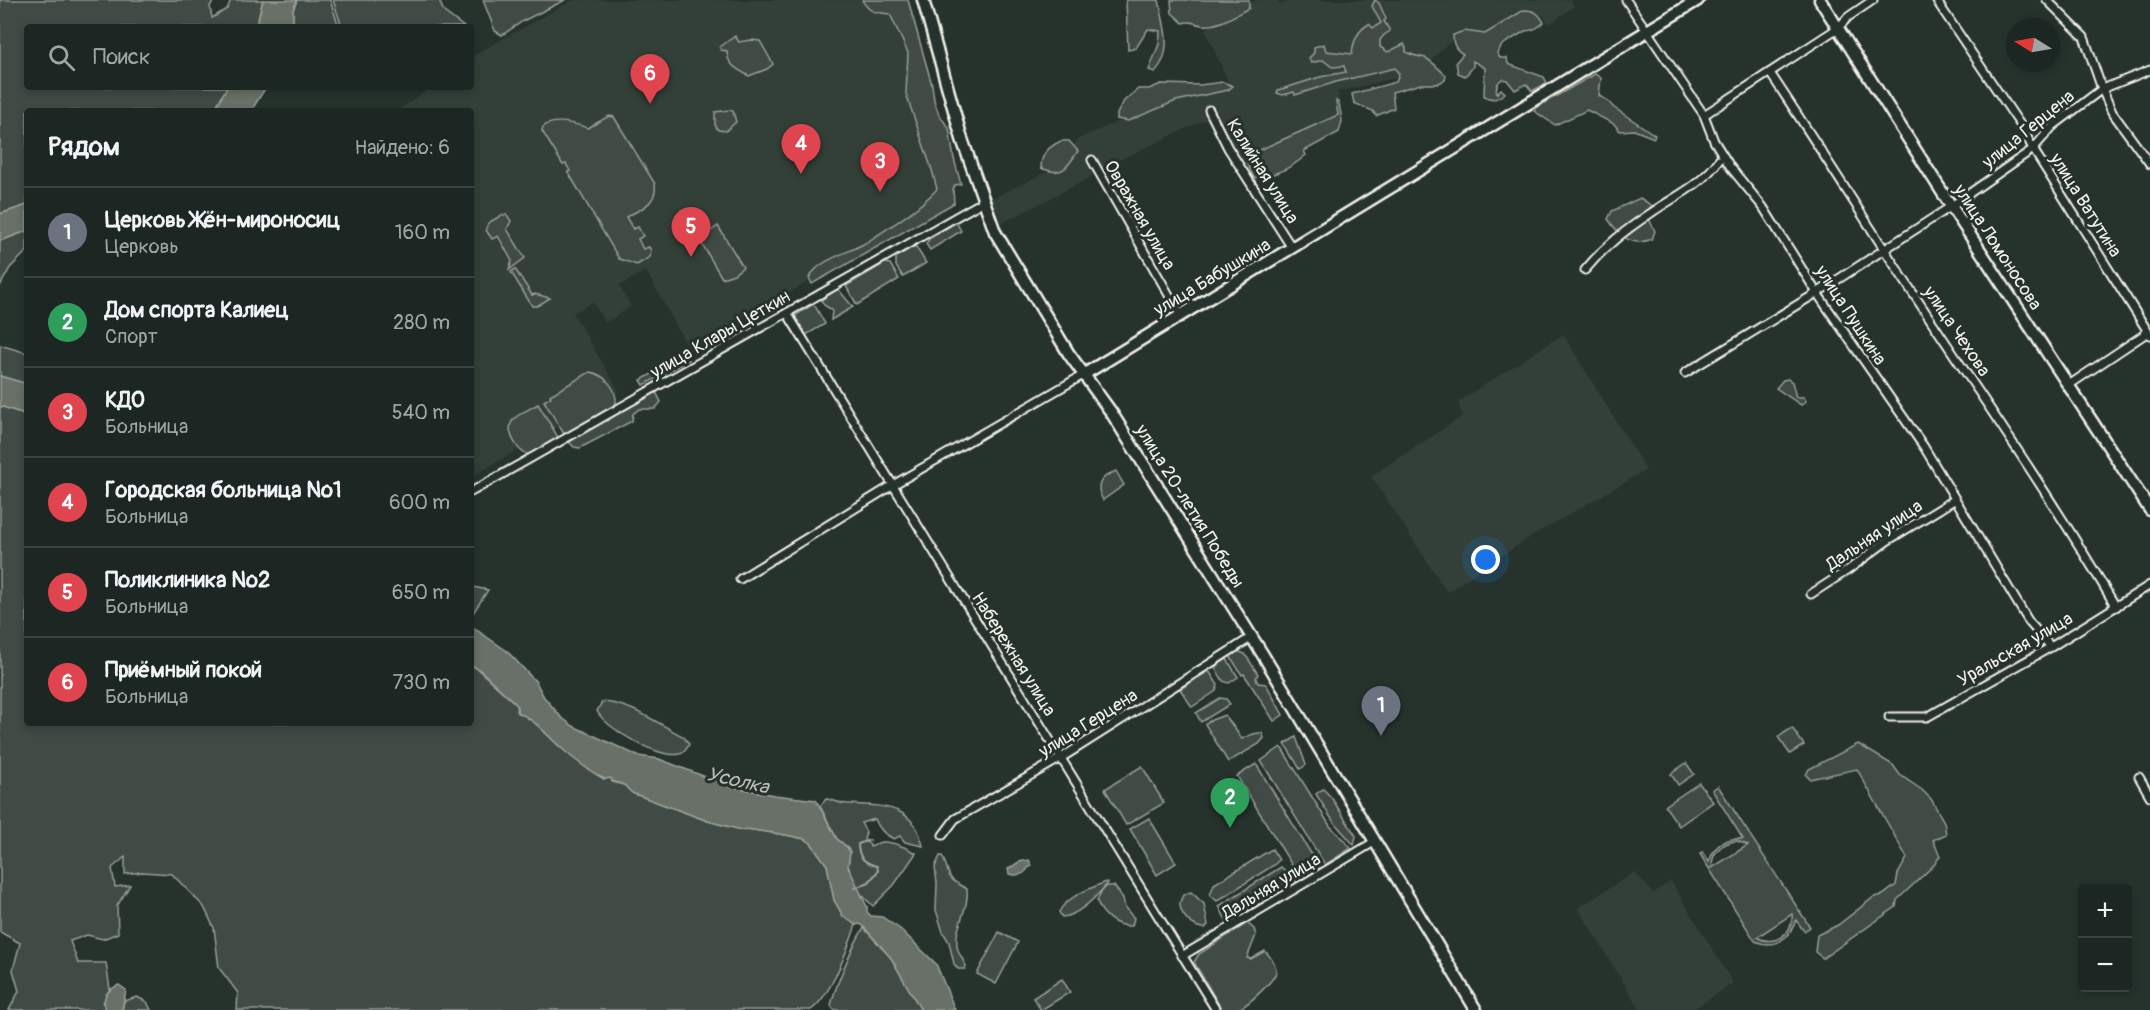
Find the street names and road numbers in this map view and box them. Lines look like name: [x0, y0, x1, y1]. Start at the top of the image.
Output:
street label: улица Герцена: [1977, 85, 2079, 174]
street label: Калийная улица: [1221, 115, 1304, 228]
street label: улица Ватутина: [2044, 148, 2127, 262]
street label: Овражная улица: [1099, 156, 1180, 274]
street label: улица Ломоносова: [1948, 179, 2047, 315]
street label: улица Бабушкина: [1149, 233, 1275, 322]
street label: улица Пушкина: [1809, 260, 1891, 370]
street label: улица Чехова: [1917, 281, 1995, 381]
street label: улица Клары Цеткин: [645, 285, 794, 384]
street label: улица 20-летия Победы: [1129, 419, 1249, 592]
street label: Дальняя улица: [1821, 495, 1927, 577]
street label: Набережная улица: [966, 588, 1061, 721]
street label: Уральская улица: [1953, 607, 2077, 692]
street label: улица Герцена: [1034, 684, 1142, 763]
street label: Дальняя улица: [1217, 848, 1325, 926]

